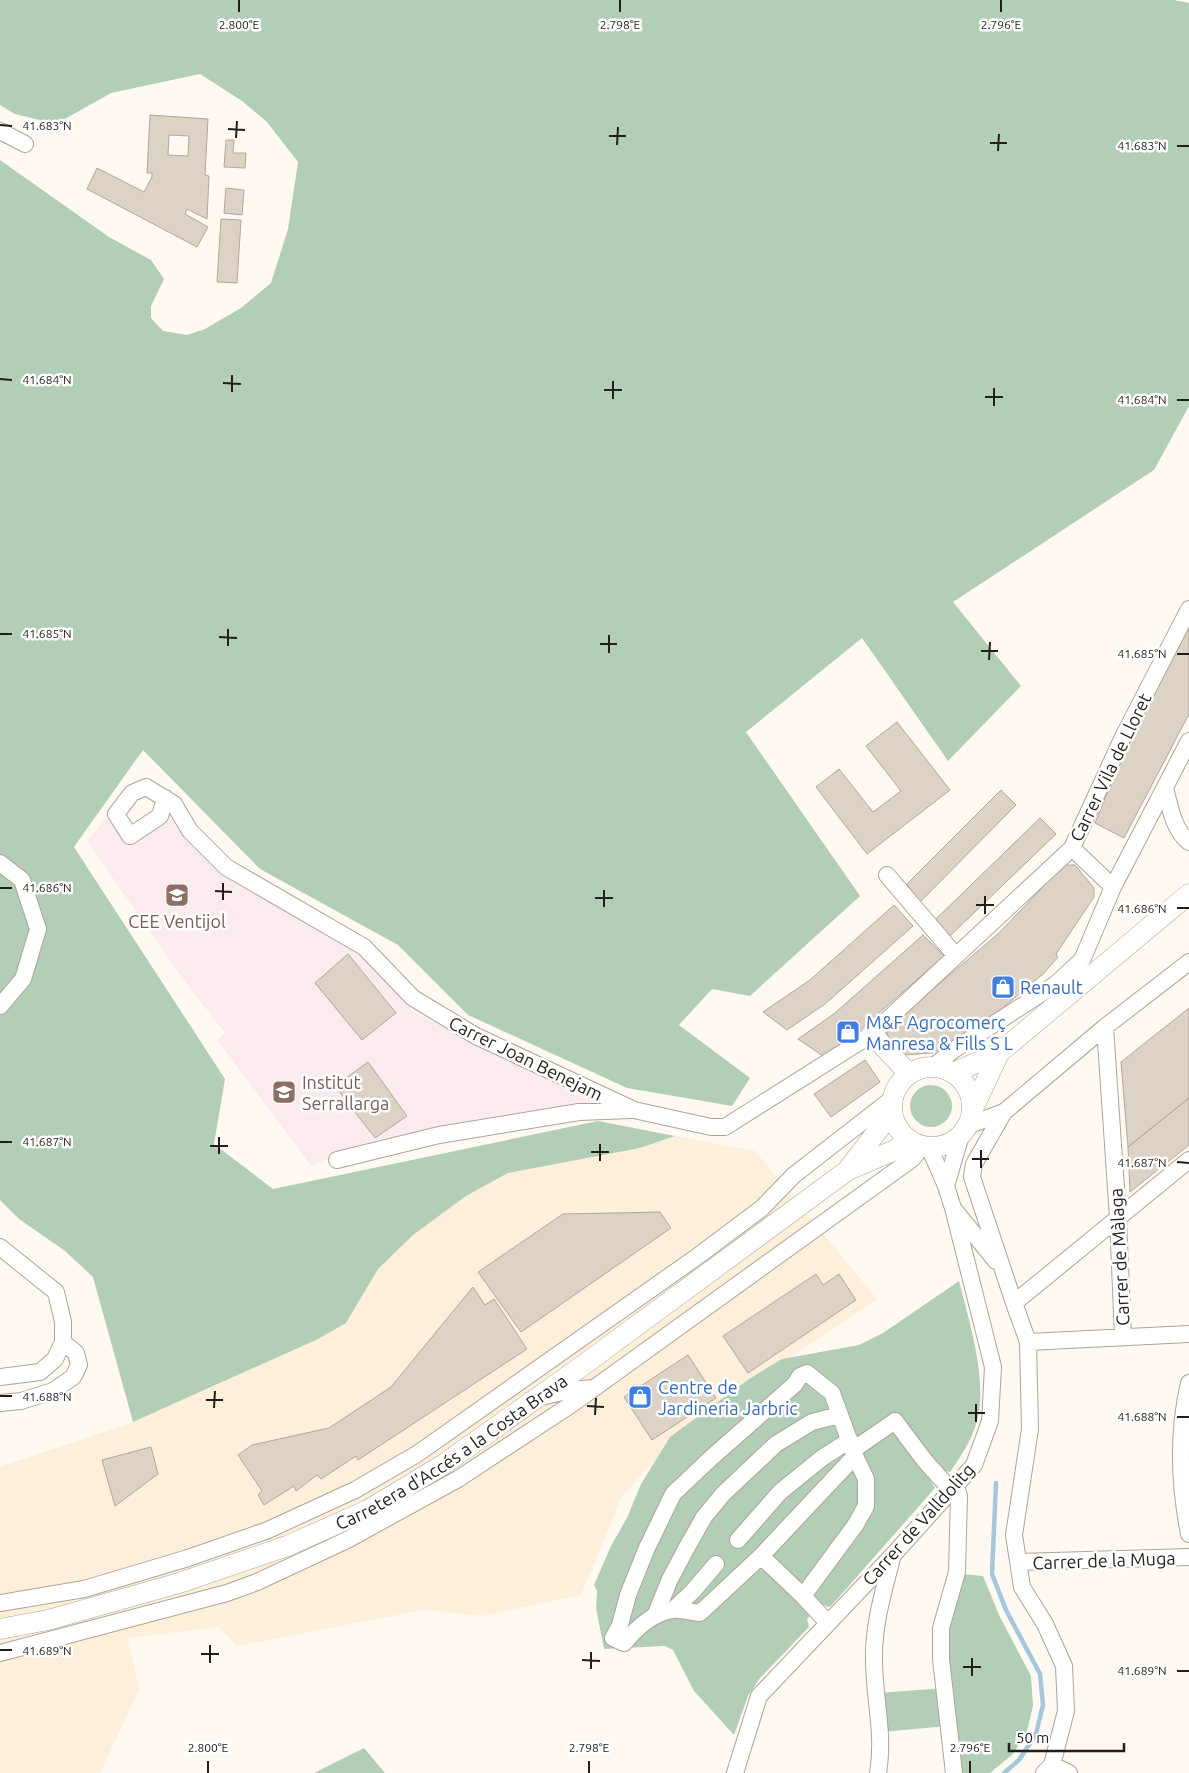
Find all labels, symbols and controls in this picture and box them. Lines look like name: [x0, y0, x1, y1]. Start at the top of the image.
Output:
text: 2.800°E: [219, 18, 260, 31]
text: 2.798°E: [600, 18, 641, 31]
text: 2.796°E: [981, 18, 1022, 31]
text: 41.683°N: [22, 119, 72, 132]
text: 41.683°N: [1117, 139, 1167, 152]
text: 41.684°N: [22, 373, 72, 386]
text: 41.684°N: [1117, 393, 1167, 406]
text: 41.685°N: [22, 627, 72, 640]
text: 41.685°N: [1117, 647, 1167, 660]
street label: Carrer Vila de Lloret: [1065, 690, 1155, 844]
text: 41.686°N: [22, 881, 72, 894]
school or university icon: CEE Ventijol: [164, 882, 190, 908]
text: 41.686°N: [1117, 902, 1167, 915]
place label: CEE Ventijol: [128, 911, 226, 931]
shop icon: Renault: [990, 974, 1016, 1000]
place label: Renault: [1020, 977, 1083, 997]
street label: Carrer Joan Benejam: [446, 1012, 606, 1104]
place label: M&F Agrocomerç Manresa & Fills S L: [866, 1012, 1013, 1053]
shop icon: M&F Agrocomerç Manresa & Fills S L: [835, 1019, 861, 1045]
place label: Institut Serrallarga: [302, 1072, 389, 1113]
school or university icon: Institut Serrallarga: [271, 1079, 297, 1105]
text: 41.687°N: [22, 1135, 72, 1148]
text: 41.687°N: [1117, 1156, 1167, 1169]
street label: Carrer de Màlaga: [1105, 1188, 1133, 1326]
street label: Carretera d'Accés a la Costa Brava: [332, 1370, 571, 1533]
place label: Centre de Jardineria Jarbric: [658, 1377, 798, 1418]
shop icon: Centre de Jardineria Jarbric: [627, 1384, 653, 1410]
text: 41.688°N: [22, 1390, 72, 1403]
text: 41.688°N: [1117, 1410, 1167, 1423]
street label: Carrer de Valldolitg: [858, 1459, 978, 1589]
street label: Carrer de la Muga: [1032, 1548, 1176, 1572]
text: 41.689°N: [22, 1644, 72, 1657]
text: 41.689°N: [1117, 1664, 1167, 1677]
scale bar: [1009, 1720, 1124, 1752]
text: 50 m: [1016, 1729, 1049, 1746]
text: 2.800°E: [188, 1741, 229, 1754]
text: 2.798°E: [569, 1741, 610, 1754]
text: 2.796°E: [950, 1741, 991, 1754]

